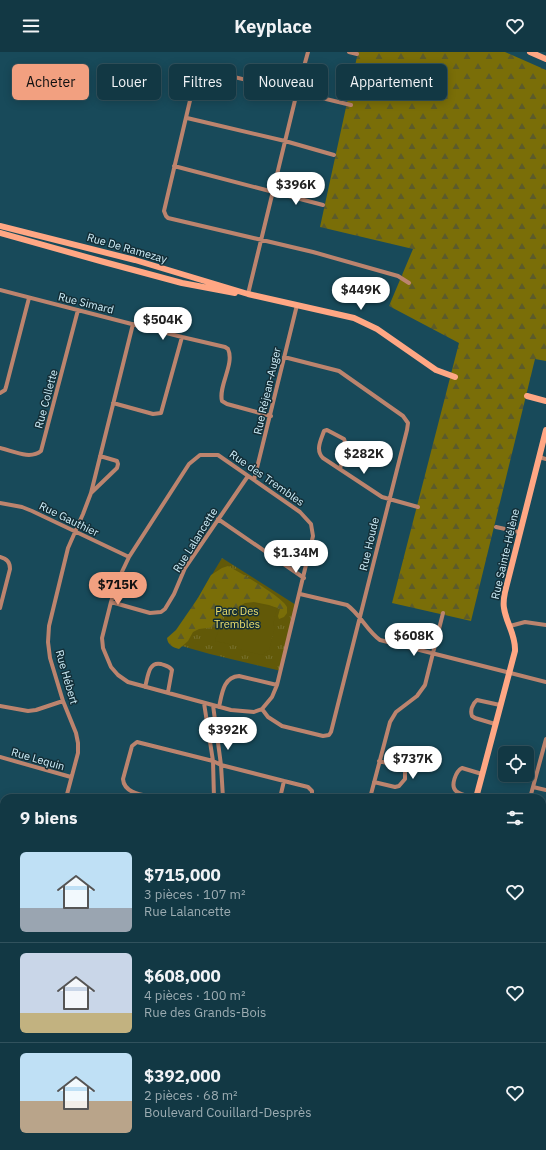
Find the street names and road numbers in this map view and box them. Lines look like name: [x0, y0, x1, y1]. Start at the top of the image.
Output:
street label: Rue De Ramezay: [85, 230, 169, 266]
street label: Rue Simard: [57, 289, 115, 317]
street label: Rue Réjean-Auger: [250, 346, 284, 436]
street label: Rue Collette: [31, 368, 61, 430]
street label: Rue des Trembles: [227, 447, 307, 509]
street label: Rue Gauthier: [37, 499, 101, 539]
street label: Rue Lalancette: [170, 505, 220, 575]
street label: Rue Sainte-Hélène: [488, 507, 522, 601]
street label: Rue Houde: [356, 516, 382, 572]
street label: Rue Hébert: [53, 648, 81, 706]
street label: Rue Lequin: [10, 745, 66, 773]

